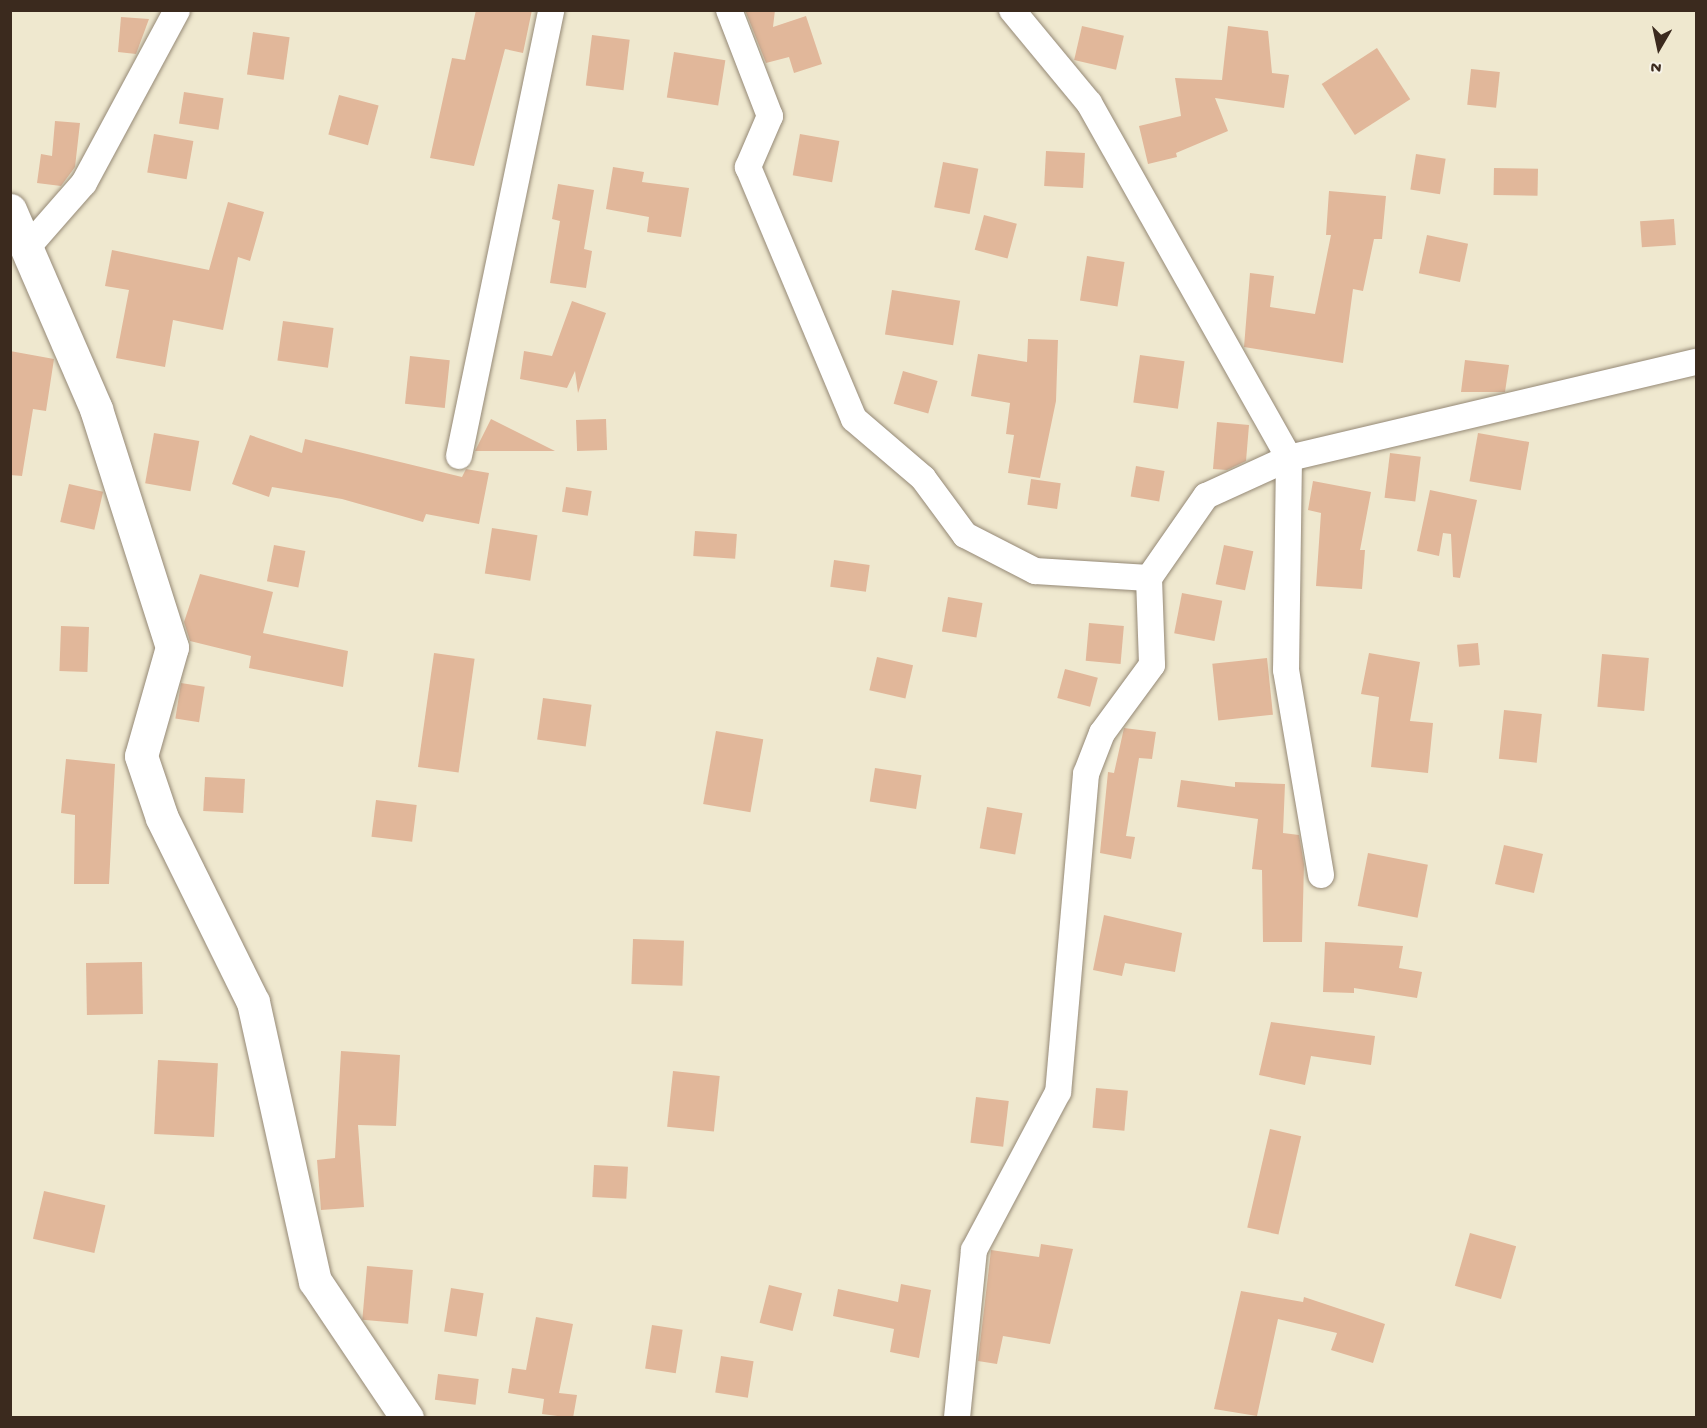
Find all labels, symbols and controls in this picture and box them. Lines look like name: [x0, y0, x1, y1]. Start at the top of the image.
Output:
north arrow: [1629, 18, 1689, 78]
text: N: [1649, 56, 1663, 76]

